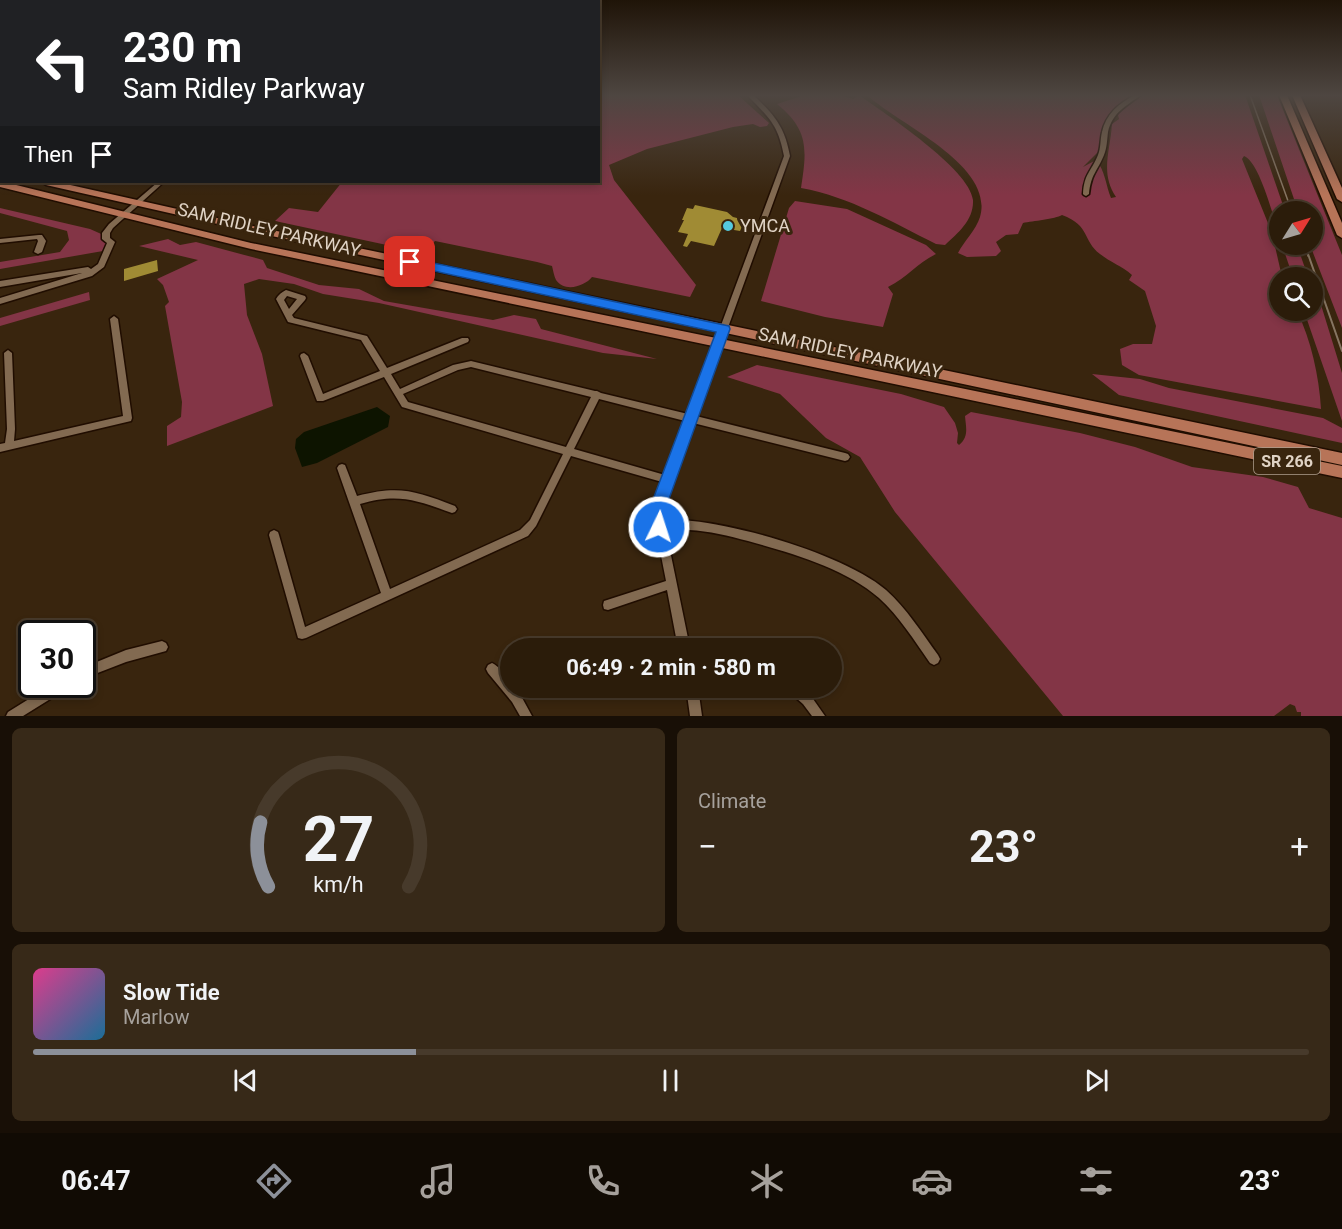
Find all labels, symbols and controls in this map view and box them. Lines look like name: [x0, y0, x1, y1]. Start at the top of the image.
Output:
text: 230 m: [123, 23, 242, 72]
icon: left: [24, 24, 102, 102]
text: Sam Ridley Parkway: [123, 73, 365, 105]
icon: arrive: [85, 138, 118, 171]
text: Then: [24, 142, 73, 167]
street label: SAM RIDLEY PARKWAY: [176, 198, 363, 261]
north arrow: [1269, 201, 1323, 255]
map controls: [1269, 201, 1323, 321]
place label: YMCA: [740, 215, 790, 236]
marker: YMCA: [721, 219, 735, 233]
pin: [384, 236, 435, 287]
icon: arrive: [393, 245, 426, 278]
button: search: [1269, 267, 1323, 321]
street label: SAM RIDLEY PARKWAY: [756, 323, 944, 382]
road number: SR 266: [1254, 448, 1320, 474]
position arrow: [627, 495, 691, 559]
speed limit sign: 30: [18, 620, 96, 698]
text: 06:49 · 2 min · 580 m: [566, 655, 776, 680]
text: Climate: [698, 789, 766, 813]
text: 27: [303, 803, 374, 876]
text: 23°: [969, 820, 1038, 873]
text: −: [698, 827, 717, 866]
text: +: [1290, 827, 1309, 866]
text: km/h: [313, 872, 364, 897]
text: Slow Tide: [123, 980, 220, 1005]
text: Marlow: [123, 1005, 189, 1029]
icon: previous: [229, 1064, 262, 1097]
icon: pause: [654, 1064, 687, 1097]
icon: next: [1080, 1064, 1113, 1097]
icon: directions: [253, 1160, 295, 1202]
icon: music: [417, 1160, 459, 1202]
icon: phone: [582, 1160, 624, 1202]
icon: climate: [746, 1160, 788, 1202]
icon: car: [911, 1160, 953, 1202]
icon: filters: [1075, 1160, 1117, 1202]
text: 06:47: [61, 1165, 131, 1197]
text: 23°: [1239, 1165, 1281, 1197]

